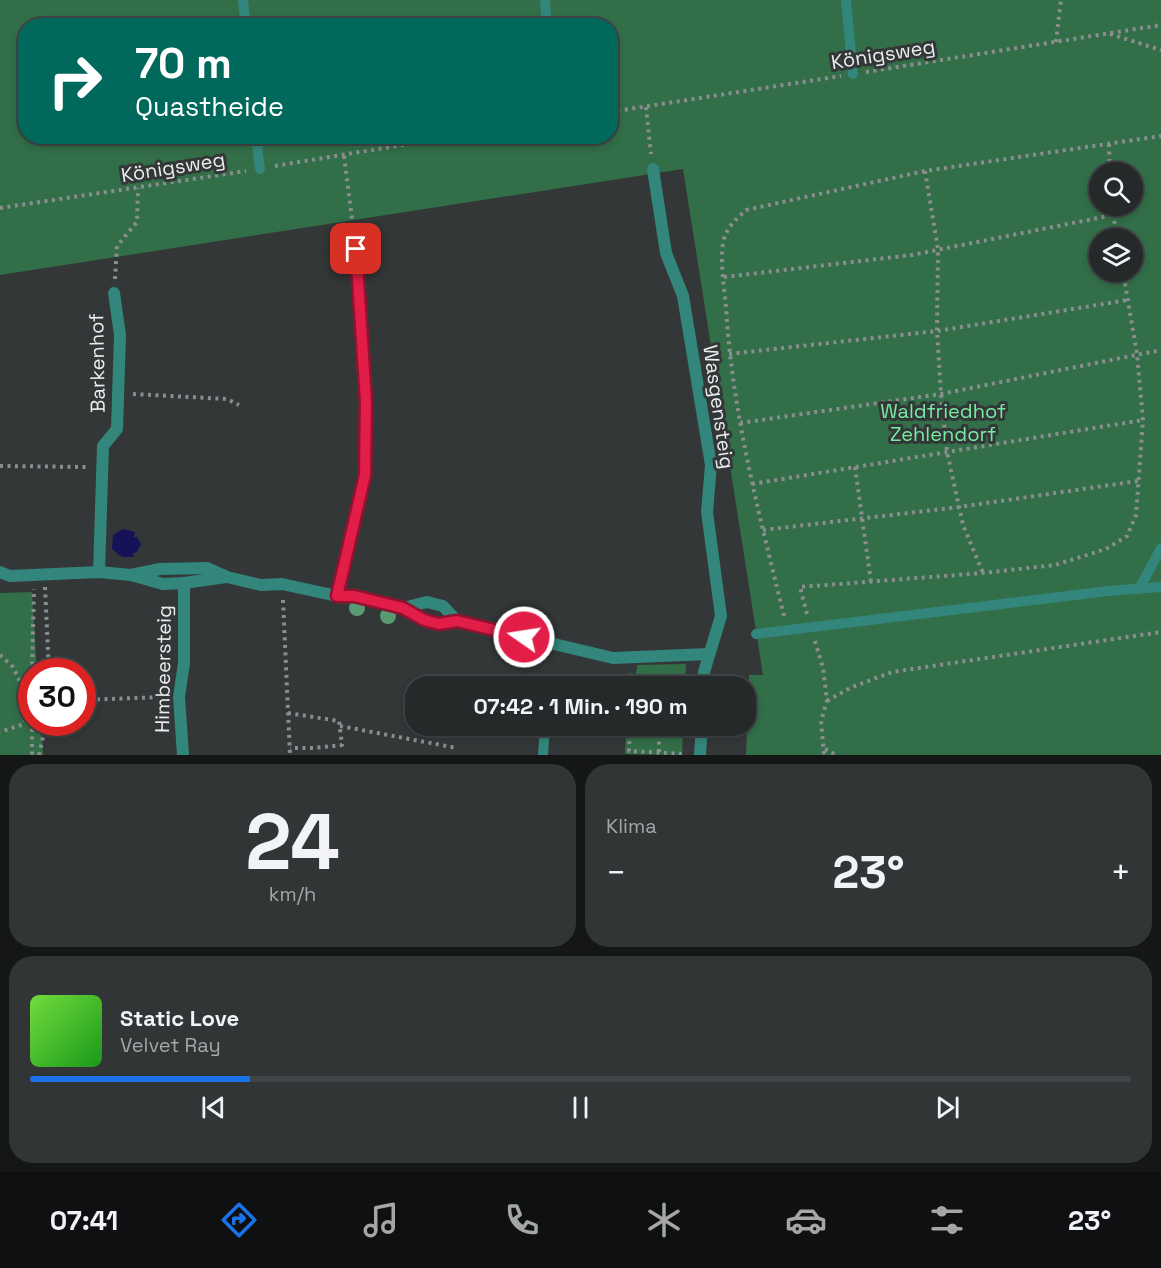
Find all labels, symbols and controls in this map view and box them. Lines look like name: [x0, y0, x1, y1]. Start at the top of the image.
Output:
street label: Königsweg: [829, 33, 937, 75]
text: 70 m: [135, 37, 232, 90]
icon: right: [36, 42, 114, 120]
text: Quastheide: [135, 89, 284, 124]
street label: Königsweg: [119, 146, 227, 188]
map controls: [1089, 162, 1143, 282]
button: search: [1089, 162, 1143, 216]
pin: [330, 223, 381, 274]
button: layers: [1089, 228, 1143, 282]
icon: arrive: [339, 232, 372, 265]
street label: Barkenhof: [83, 313, 111, 413]
street label: Wasgensteig: [697, 343, 741, 471]
park label: Waldfriedhof Zehlendorf: [880, 398, 1006, 447]
street label: Himbeersteig: [149, 605, 177, 733]
position arrow: [492, 605, 556, 669]
speed limit sign: 30: [18, 658, 96, 736]
text: 07:42 · 1 Min. · 190 m: [474, 692, 687, 720]
text: 24: [245, 792, 340, 892]
text: Klima: [606, 813, 657, 839]
text: 23°: [833, 844, 904, 901]
text: −: [606, 852, 626, 894]
text: +: [1111, 852, 1131, 894]
text: km/h: [269, 881, 316, 907]
text: Static Love: [120, 1004, 239, 1032]
text: Velvet Ray: [120, 1032, 221, 1058]
icon: previous: [197, 1091, 230, 1124]
icon: pause: [564, 1091, 597, 1124]
icon: next: [931, 1091, 964, 1124]
icon: directions: [218, 1199, 260, 1241]
icon: music: [360, 1199, 402, 1241]
icon: phone: [501, 1199, 543, 1241]
icon: climate: [643, 1199, 685, 1241]
icon: car: [785, 1199, 827, 1241]
icon: filters: [926, 1199, 968, 1241]
text: 07:41: [50, 1203, 118, 1238]
text: 23°: [1068, 1203, 1111, 1238]

